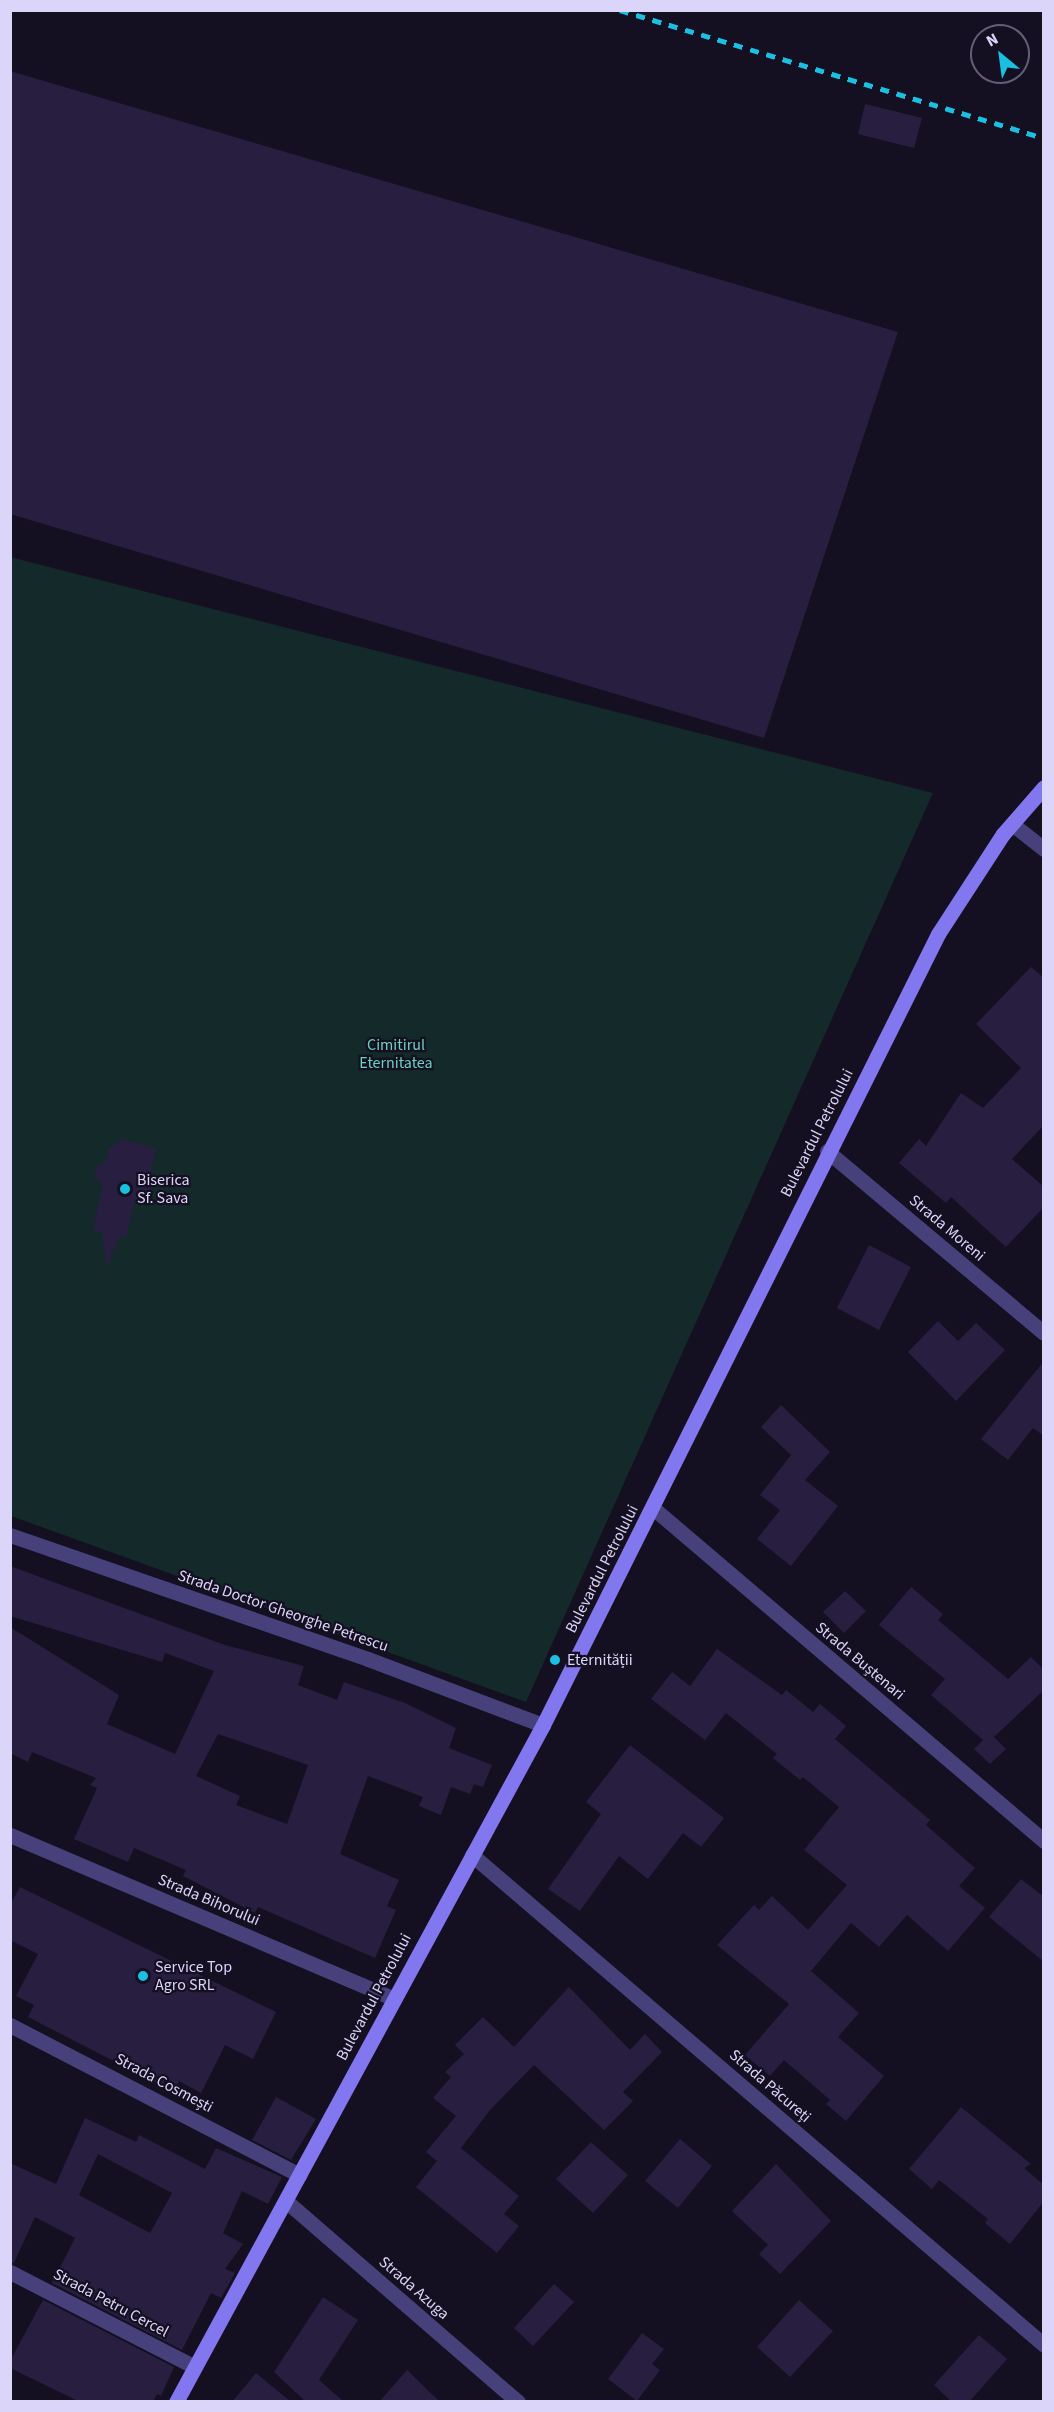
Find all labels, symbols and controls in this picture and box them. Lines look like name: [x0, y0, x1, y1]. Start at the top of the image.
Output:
north arrow: [970, 24, 1030, 84]
text: N: [982, 28, 1002, 52]
park label: Cimitirul Eternitatea: [359, 1035, 433, 1073]
street label: Bulevardul Petrolului: [776, 1066, 858, 1200]
place label: Biserica Sf. Sava: [137, 1170, 190, 1208]
marker: Biserica Sf. Sava: [118, 1182, 132, 1196]
street label: Strada Moreni: [905, 1191, 989, 1265]
street label: Bulevardul Petrolului: [561, 1502, 643, 1636]
street label: Strada Doctor Gheorghe Petrescu: [175, 1566, 391, 1656]
street label: Strada Buștenari: [811, 1618, 909, 1704]
place label: Eternității: [567, 1650, 633, 1670]
marker: Eternității: [548, 1653, 562, 1667]
street label: Strada Bihorului: [155, 1870, 263, 1930]
street label: Bulevardul Petrolului: [332, 1930, 416, 2064]
place label: Service Top Agro SRL: [155, 1957, 232, 1995]
marker: Service Top Agro SRL: [136, 1969, 150, 1983]
street label: Strada Păcureți: [725, 2045, 815, 2127]
street label: Strada Cosmești: [112, 2049, 216, 2117]
street label: Strada Azuga: [375, 2252, 453, 2324]
street label: Strada Petru Cercel: [50, 2265, 172, 2341]

